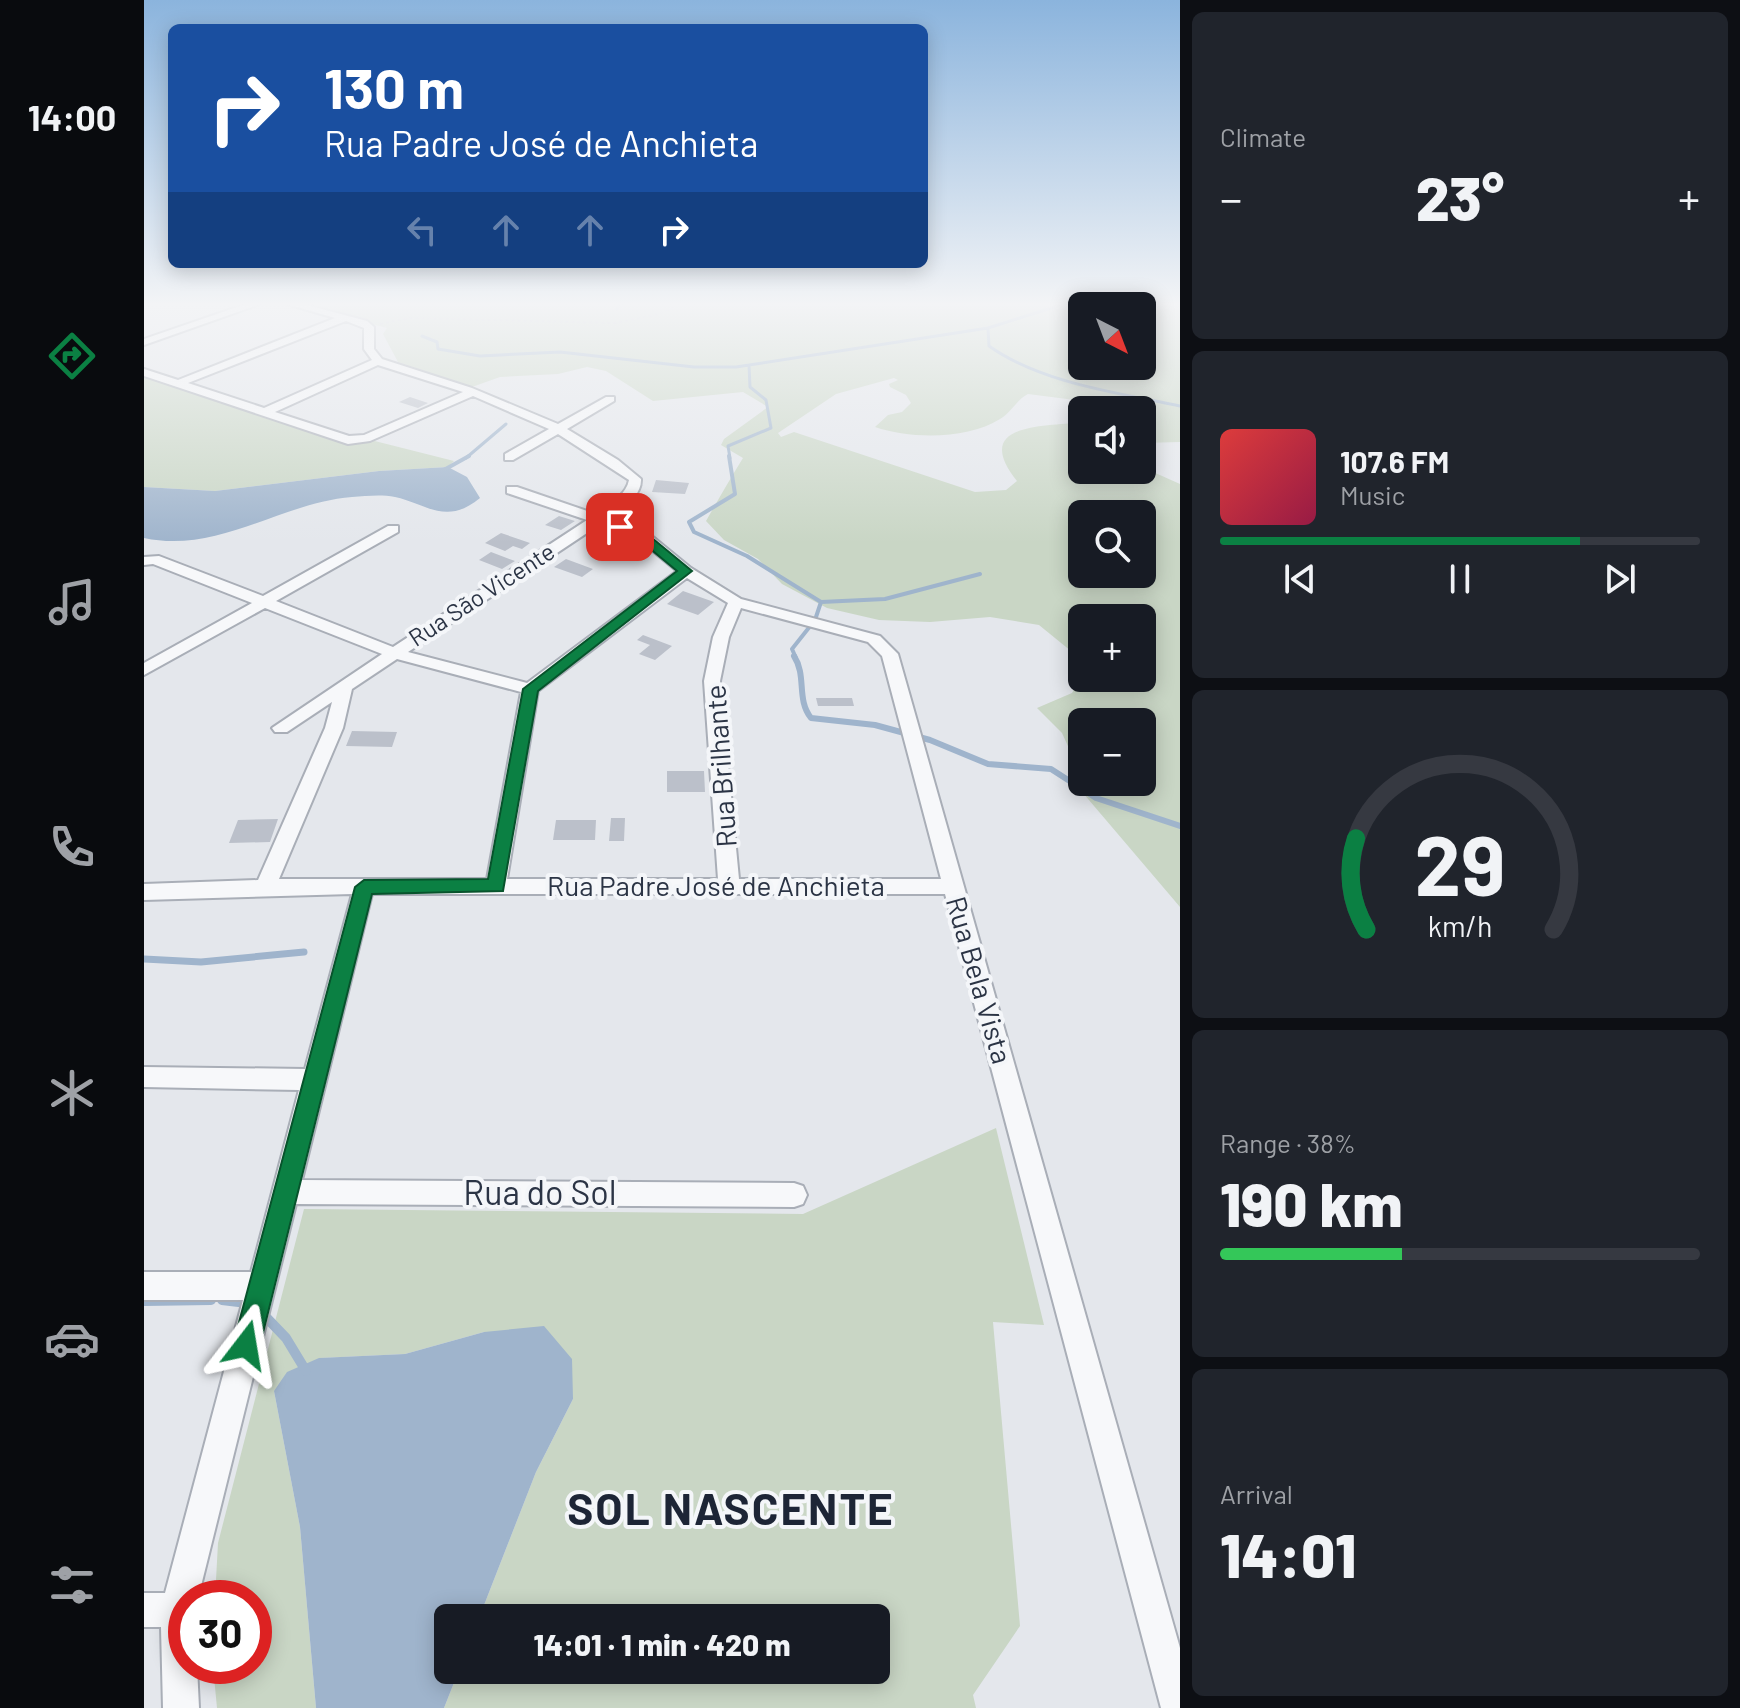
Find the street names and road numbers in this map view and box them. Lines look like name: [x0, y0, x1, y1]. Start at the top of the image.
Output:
street label: Rua São Vicente: [403, 536, 560, 652]
street label: Rua Brilhante: [697, 684, 743, 848]
street label: Rua Padre José de Anchieta: [547, 868, 885, 902]
street label: Rua Bela Vista: [940, 892, 1020, 1067]
street label: Rua do Sol: [463, 1171, 617, 1212]

